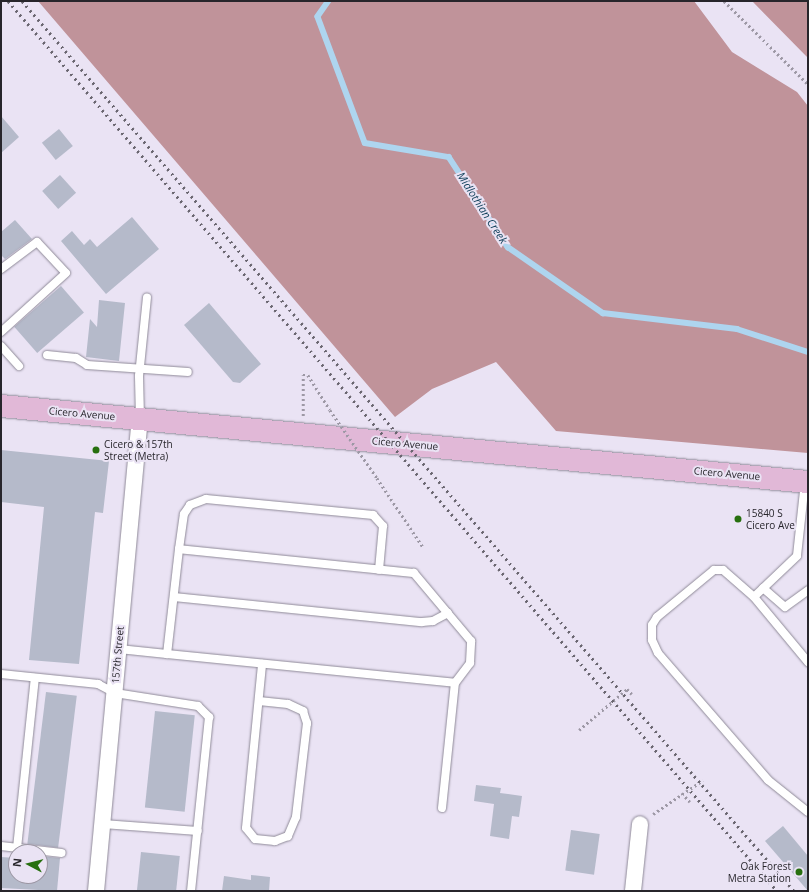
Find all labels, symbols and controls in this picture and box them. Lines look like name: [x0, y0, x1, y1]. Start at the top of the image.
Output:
water label: Midlothian Creek: [454, 170, 510, 246]
street label: Cicero Avenue: [48, 405, 116, 423]
street label: Cicero Avenue: [371, 435, 439, 453]
place label: Cicero & 157th Street (Metra): [104, 438, 173, 462]
marker: Cicero & 157th Street (Metra): [91, 445, 101, 455]
street label: Cicero Avenue: [693, 465, 761, 483]
place label: 15840 S Cicero Ave: [746, 507, 795, 530]
marker: 15840 S Cicero Ave: [733, 514, 743, 524]
street label: 157th Street: [110, 626, 126, 684]
north arrow: [8, 844, 48, 884]
text: N: [9, 857, 25, 868]
place label: Oak Forest Metra Station: [728, 860, 791, 884]
marker: Oak Forest Metra Station: [794, 867, 804, 877]

